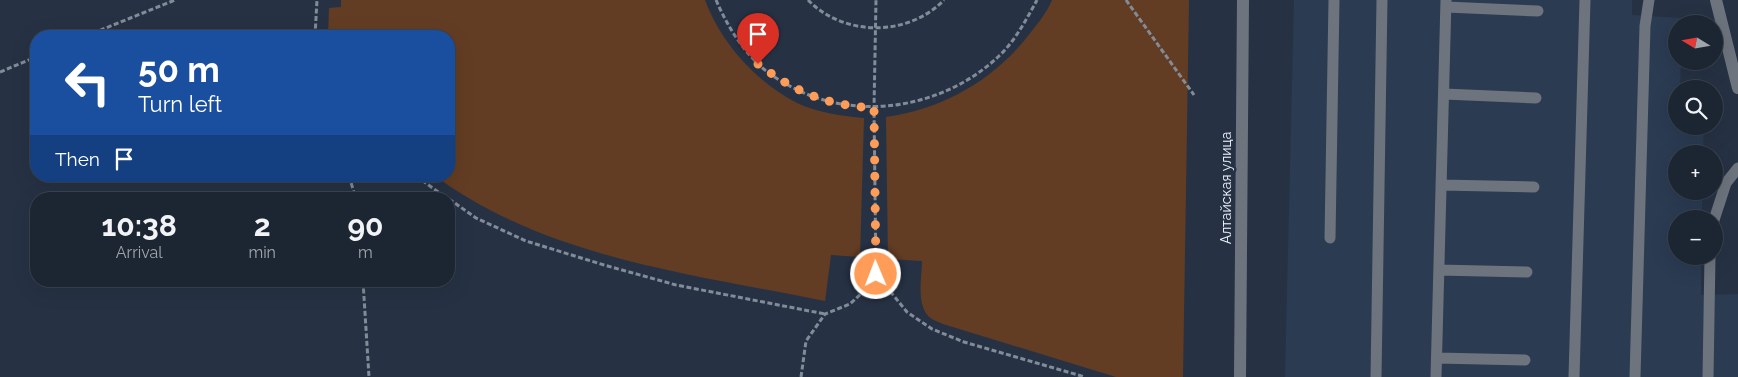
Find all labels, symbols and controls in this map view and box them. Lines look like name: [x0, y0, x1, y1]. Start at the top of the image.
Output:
pin: [737, 13, 779, 64]
north arrow: [1668, 15, 1722, 70]
map controls: [1668, 15, 1723, 265]
icon: arrive: [744, 20, 772, 48]
text: 50 m: [138, 49, 220, 90]
icon: left: [55, 50, 120, 115]
button: search: [1668, 80, 1723, 135]
text: Turn left: [138, 91, 222, 117]
street label: Алтайская улица: [1218, 132, 1234, 244]
icon: arrive: [110, 145, 138, 173]
button: +: [1668, 145, 1723, 200]
text: Then: [55, 148, 100, 170]
text: 10:38: [101, 208, 177, 243]
text: 2: [254, 208, 271, 243]
text: 90: [347, 208, 384, 243]
button: −: [1668, 210, 1723, 265]
text: Arrival: [116, 243, 163, 262]
text: min: [248, 243, 276, 262]
text: m: [358, 243, 373, 262]
position arrow: [849, 247, 901, 299]

